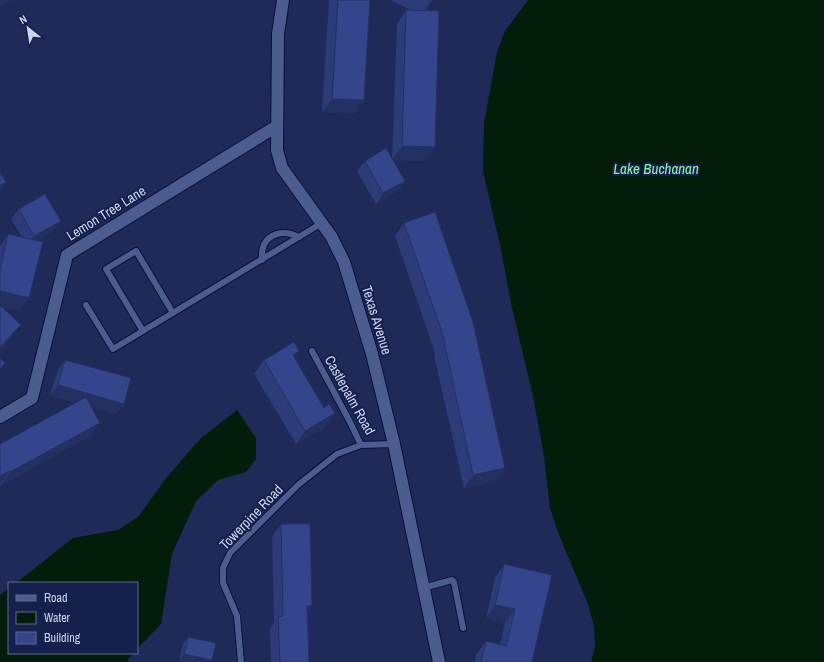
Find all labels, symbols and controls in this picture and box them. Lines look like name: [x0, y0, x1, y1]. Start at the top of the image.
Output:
north arrow: [8, 8, 48, 48]
text: N: [17, 12, 29, 27]
water label: Lake Buchanan: [613, 158, 699, 179]
street label: Lemon Tree Lane: [63, 182, 149, 244]
street label: Texas Avenue: [358, 283, 396, 357]
street label: Castlepalm Road: [321, 352, 379, 438]
street label: Towerpine Road: [215, 481, 287, 553]
legend: [8, 582, 138, 654]
text: Road: [44, 590, 68, 606]
text: Water: [44, 610, 71, 626]
text: Building: [44, 630, 81, 646]

